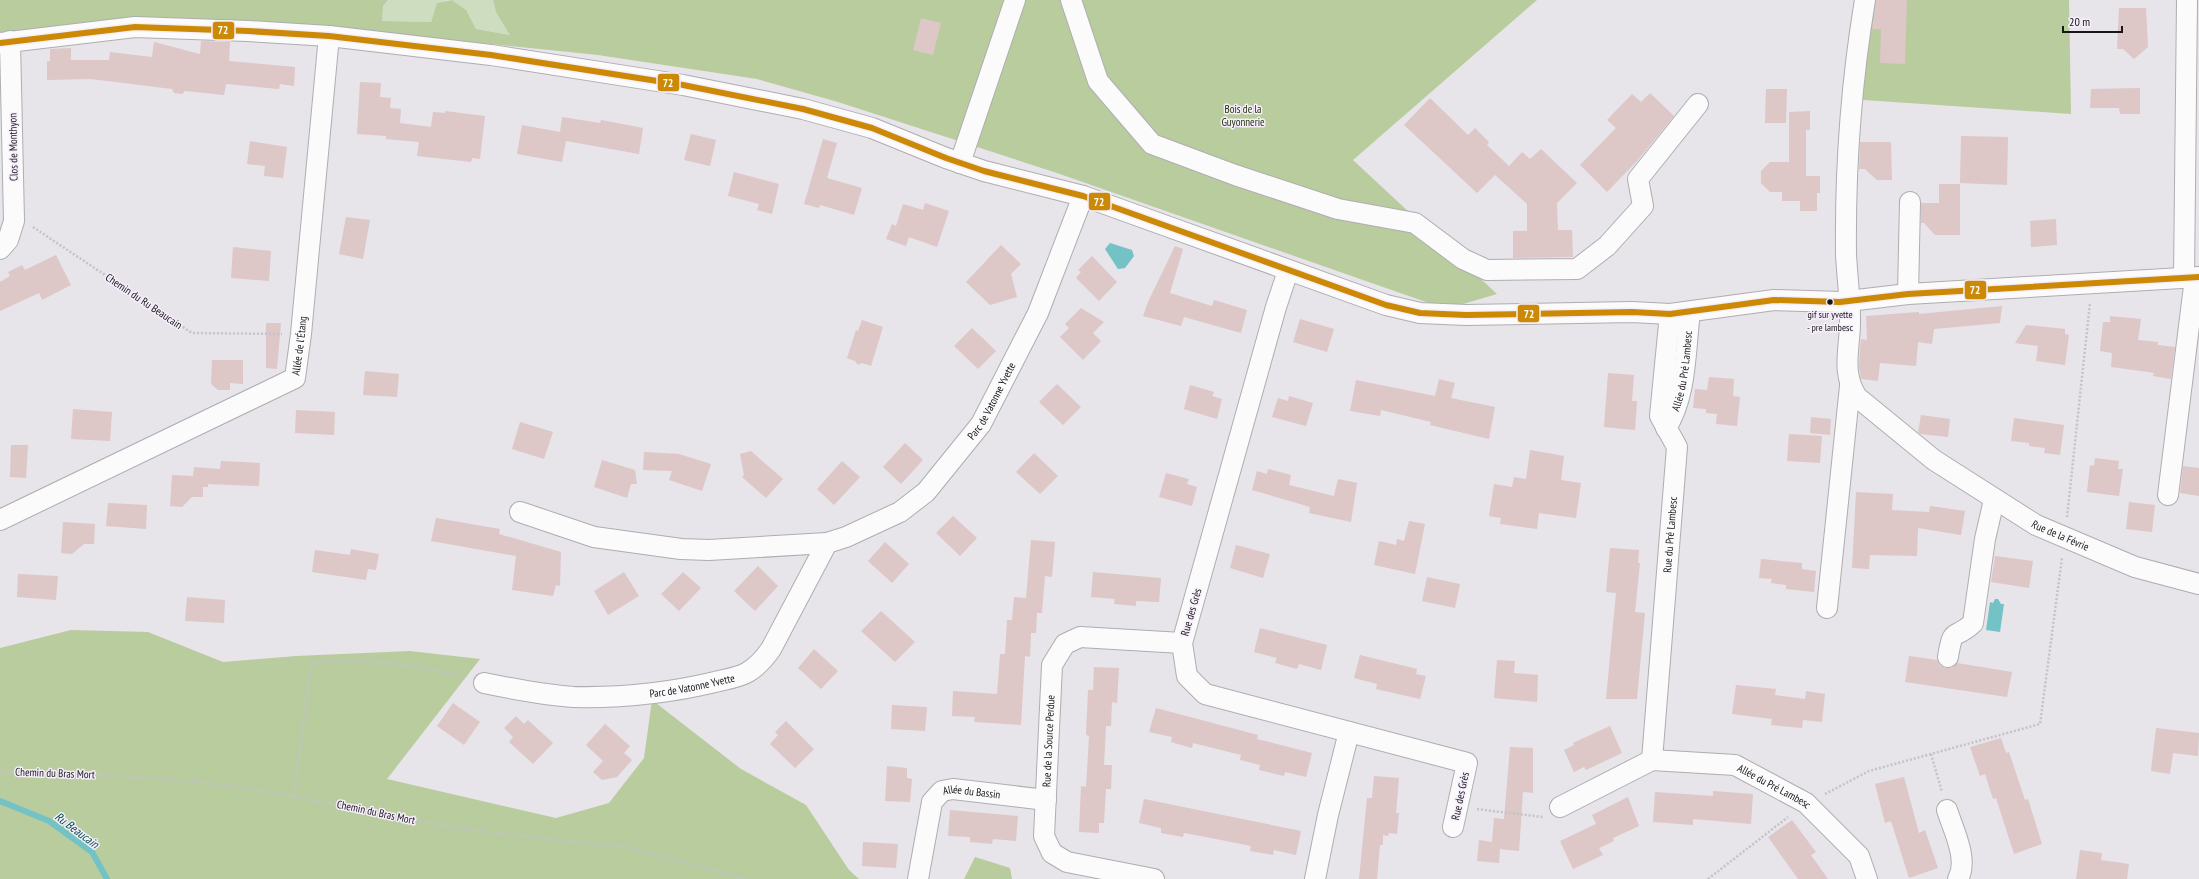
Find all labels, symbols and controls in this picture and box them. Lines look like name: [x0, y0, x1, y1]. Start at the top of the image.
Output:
scale bar: [2063, 8, 2122, 34]
text: 20 m: [2069, 14, 2090, 29]
line badge: 72: [212, 21, 235, 40]
text: 72: [218, 23, 228, 37]
line badge: 72: [657, 73, 680, 92]
text: 72: [663, 76, 673, 90]
park label: Bois de la Guyonnerie: [1221, 102, 1265, 129]
street label: Clos de Monthyon: [5, 113, 21, 181]
line badge: 72: [1088, 192, 1111, 211]
text: 72: [1094, 195, 1104, 209]
street label: Chemin du Ru Beaucain: [103, 270, 185, 332]
line badge: 72: [1964, 280, 1987, 300]
text: 72: [1970, 283, 1980, 297]
marker: gif sur yvette - pre lambesc: [1825, 297, 1835, 307]
line badge: 72: [1517, 304, 1540, 323]
text: 72: [1524, 307, 1534, 321]
place label: gif sur yvette - pre lambesc: [1807, 308, 1853, 334]
street label: Allée de l'Étang: [288, 315, 310, 376]
street label: Allée du Pré Lambesc: [1668, 330, 1695, 413]
street label: Parc de Vatonne Yvette: [964, 360, 1019, 442]
street label: Rue du Pré Lambesc: [1660, 496, 1680, 573]
street label: Rue de la Févrie: [2029, 517, 2092, 554]
street label: Rue des Grès: [1178, 586, 1205, 637]
street label: Parc de Vatonne Yvette: [649, 671, 737, 700]
street label: Rue de la Source Perdue: [1039, 694, 1058, 787]
street label: Allée du Pré Lambesc: [1735, 761, 1814, 811]
street label: Chemin du Bras Mort: [15, 765, 95, 781]
street label: Rue des Grès: [1448, 770, 1472, 821]
street label: Allée du Bassin: [942, 782, 1001, 802]
street label: Chemin du Bras Mort: [336, 797, 416, 827]
water label: Ru Beaucain: [52, 809, 102, 852]

